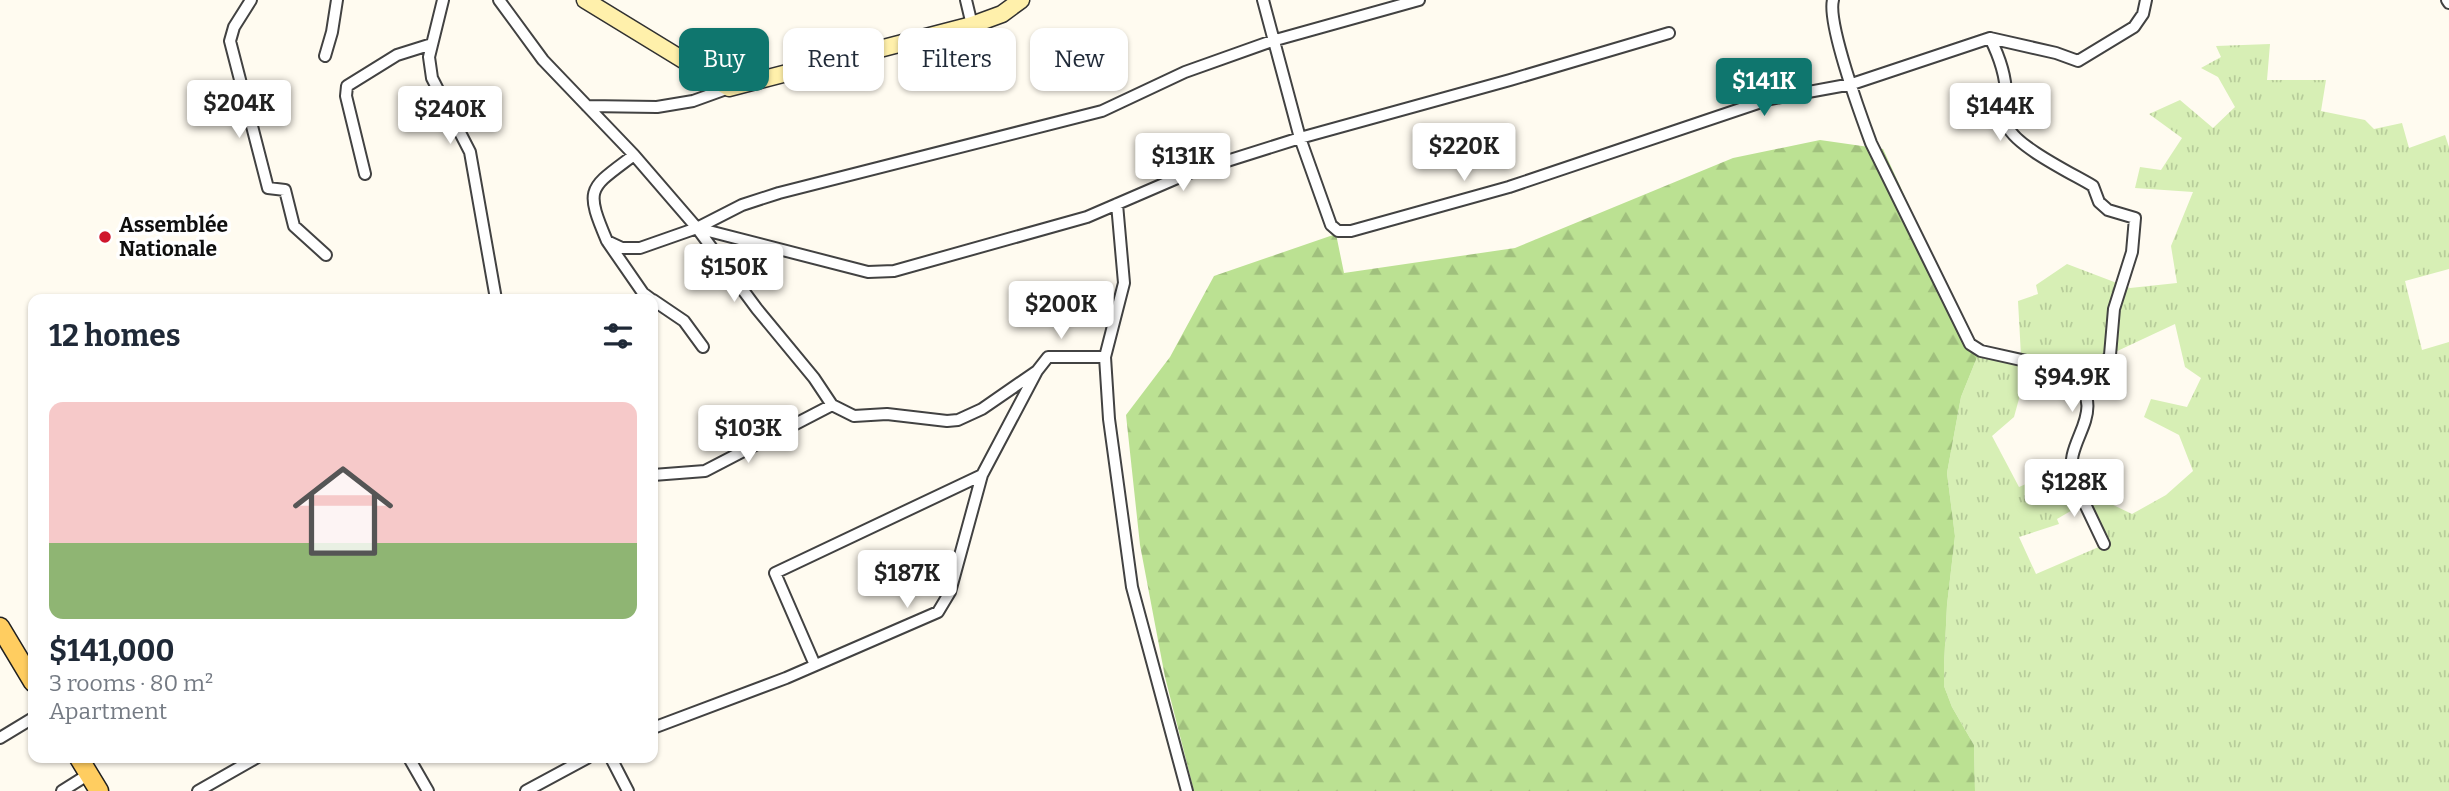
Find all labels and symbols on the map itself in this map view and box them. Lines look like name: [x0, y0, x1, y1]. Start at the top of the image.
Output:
pin: $141K: [1715, 58, 1813, 118]
pin: $204K: [190, 80, 288, 140]
pin: $144K: [1951, 83, 2049, 143]
pin: $240K: [401, 86, 499, 146]
pin: $220K: [1415, 124, 1513, 183]
pin: $131K: [1134, 134, 1232, 193]
place label: Assemblée Nationale: [119, 212, 228, 262]
marker: Assemblée Nationale: [97, 229, 113, 245]
pin: $150K: [685, 244, 783, 304]
pin: $200K: [1012, 282, 1110, 341]
pin: $94.9K: [2015, 354, 2129, 414]
pin: $103K: [699, 406, 797, 465]
pin: $128K: [2025, 460, 2123, 519]
pin: $187K: [858, 550, 956, 610]

